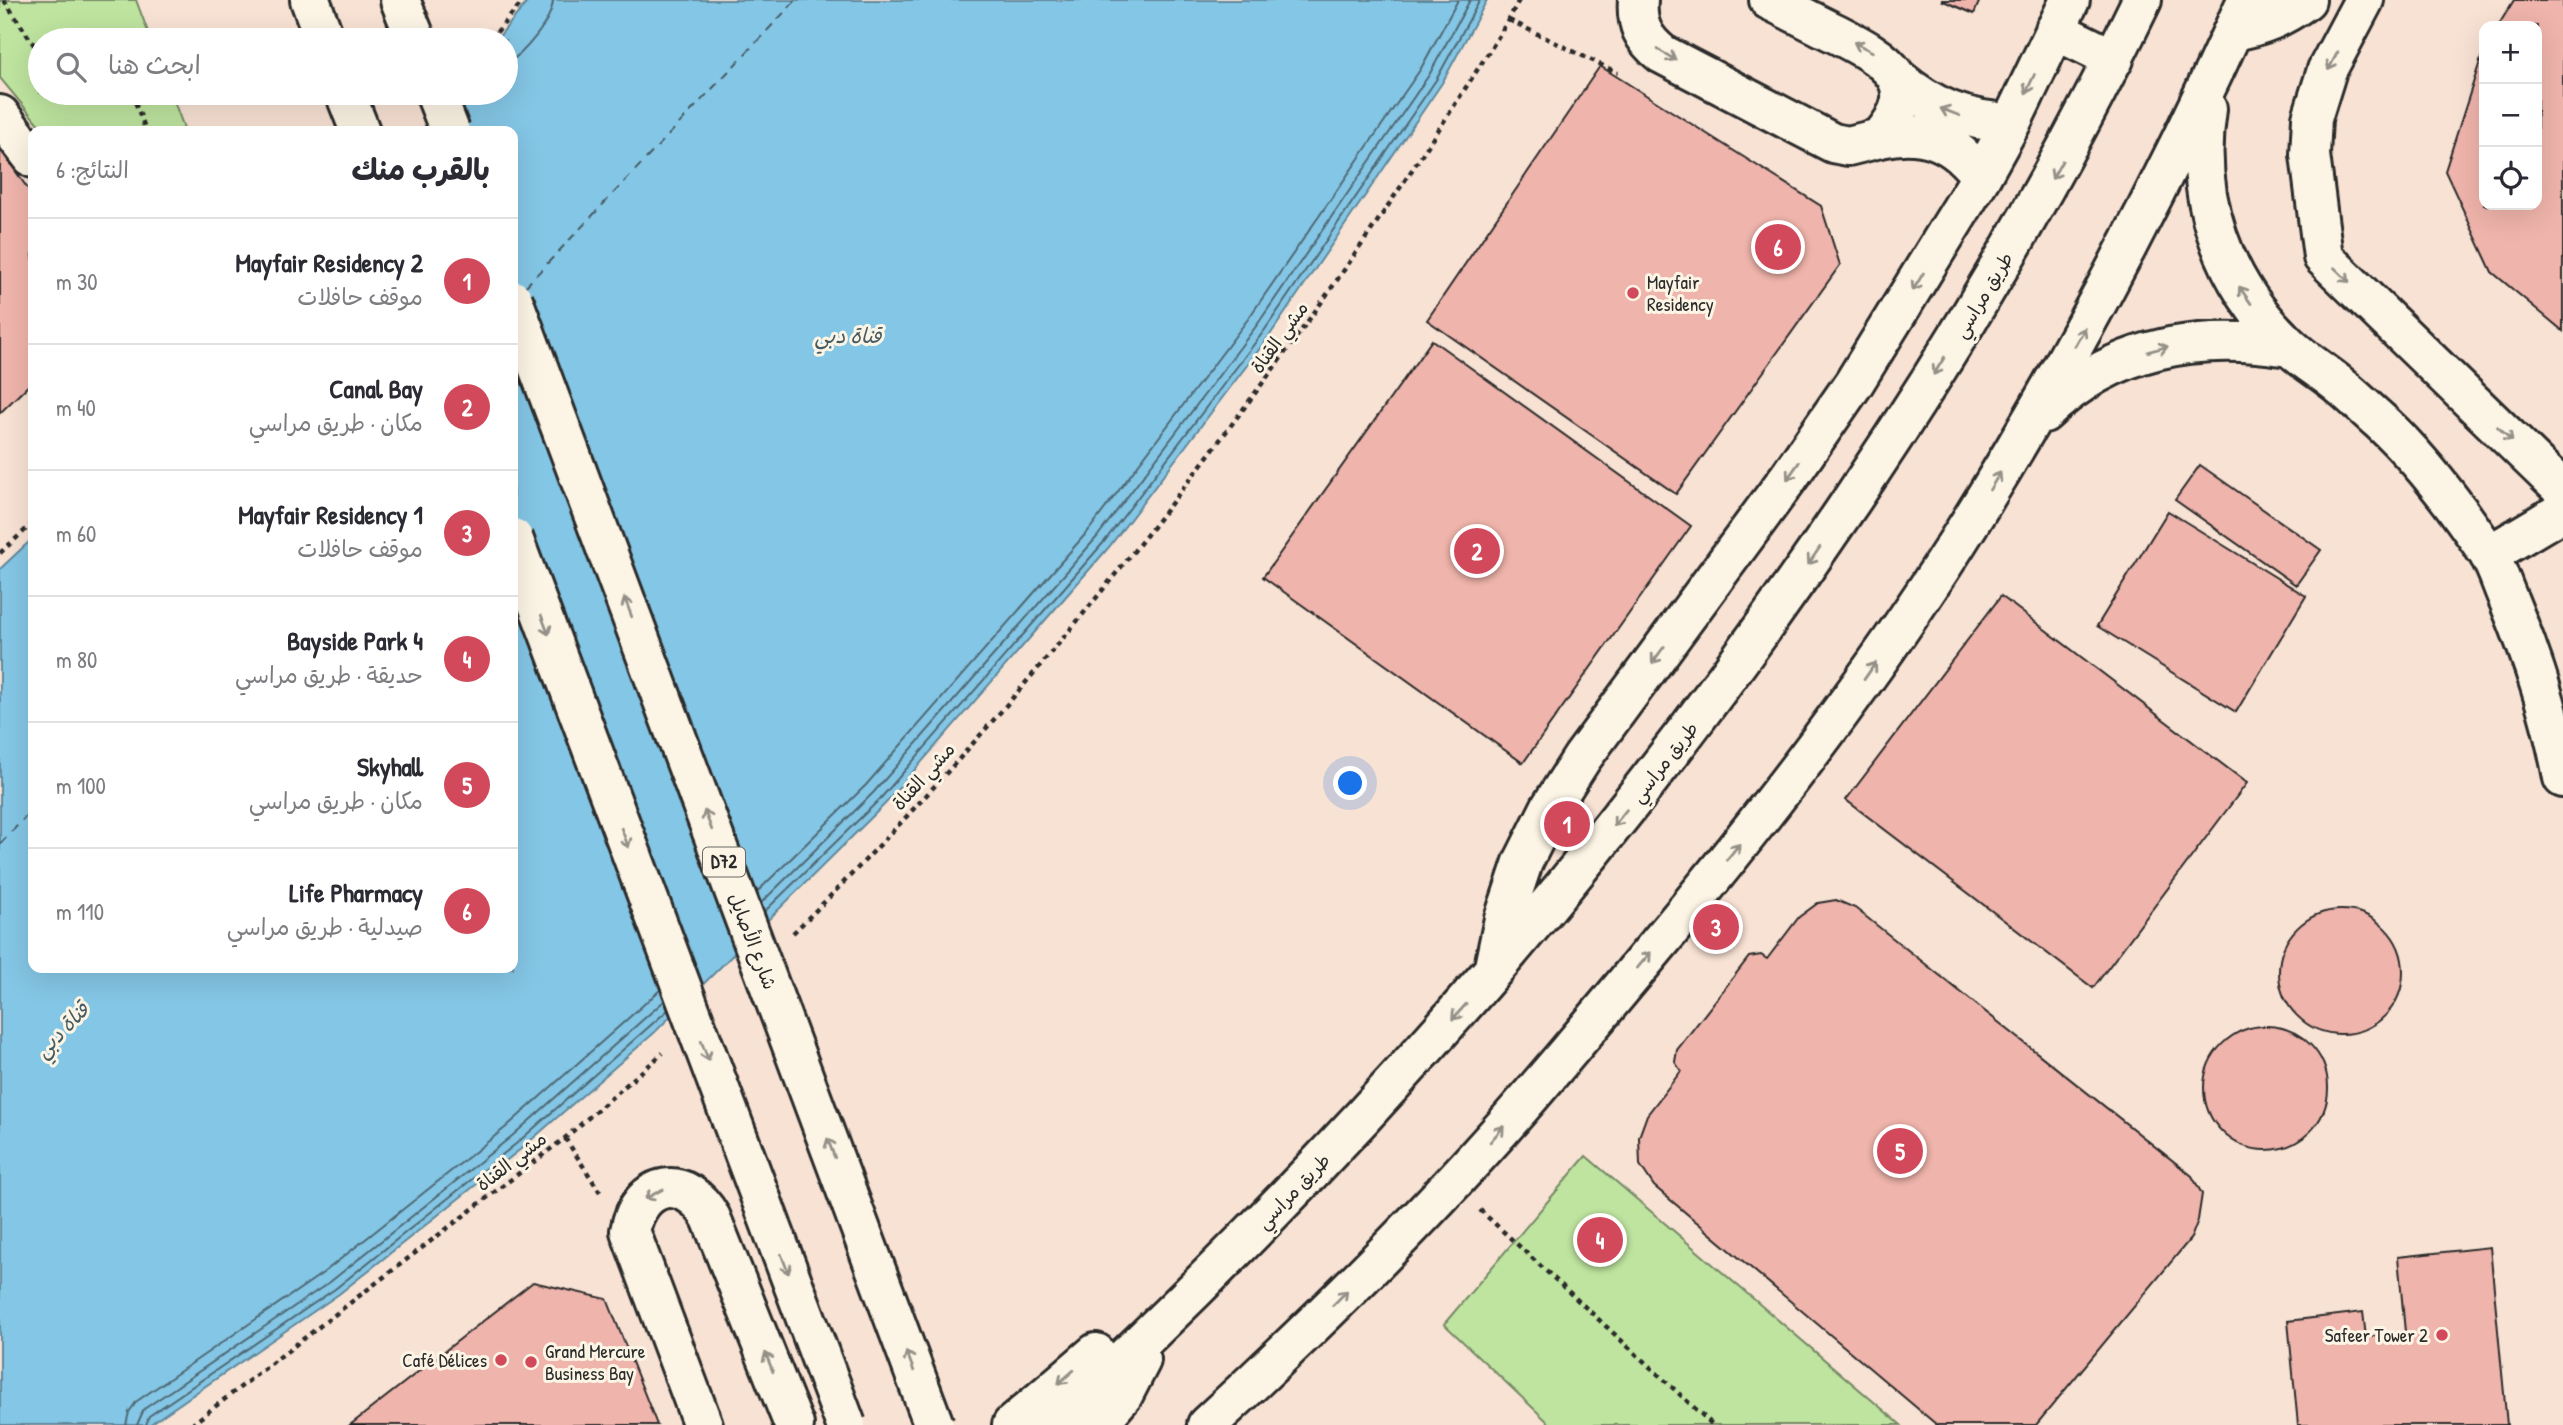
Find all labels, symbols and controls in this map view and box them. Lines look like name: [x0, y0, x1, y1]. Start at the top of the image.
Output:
map controls: [2479, 21, 2542, 210]
button: +: [2479, 21, 2542, 84]
search box: [28, 28, 518, 105]
one-way arrow: [1853, 40, 1874, 54]
text: ابحث هنا: [108, 47, 201, 82]
icon: search: [52, 48, 90, 86]
one-way arrow: [1657, 49, 1677, 63]
one-way arrow: [2325, 50, 2339, 70]
one-way arrow: [2023, 73, 2036, 94]
button: −: [2479, 84, 2542, 147]
one-way arrow: [1939, 105, 1961, 117]
button: locate: [2479, 147, 2542, 210]
text: بالقرب منك: [352, 149, 490, 189]
text: النتائج: 6: [56, 154, 129, 185]
one-way arrow: [2050, 160, 2064, 180]
pin: 6: [1755, 221, 1801, 273]
text: Mayfair Residency 2: [236, 245, 423, 280]
street label: طريق مراسي: [1947, 247, 2022, 345]
text: 30 m: [56, 266, 98, 297]
text: 1: [463, 266, 471, 297]
one-way arrow: [2333, 267, 2350, 284]
place label: Mayfair Residency: [1647, 269, 1714, 317]
one-way arrow: [1911, 271, 1925, 291]
text: موقف حافلات: [297, 281, 423, 312]
marker: Mayfair Residency: [1625, 285, 1641, 301]
one-way arrow: [2238, 286, 2252, 305]
street label: مشي القناة: [1244, 296, 1317, 381]
water label: قناة دبي: [814, 321, 884, 354]
one-way arrow: [2074, 327, 2087, 348]
one-way arrow: [2146, 342, 2169, 355]
one-way arrow: [1932, 356, 1946, 376]
text: Canal Bay: [329, 371, 423, 406]
text: 40 m: [56, 392, 96, 423]
text: 2: [462, 392, 472, 423]
text: مكان · طريق مراسي: [249, 407, 423, 438]
one-way arrow: [2496, 425, 2513, 442]
one-way arrow: [1786, 461, 1800, 481]
one-way arrow: [1988, 471, 2002, 491]
text: Mayfair Residency 1: [238, 497, 423, 532]
text: 60 m: [56, 518, 96, 549]
text: 3: [462, 518, 472, 549]
pin: 2: [1454, 525, 1500, 577]
text: موقف حافلات: [297, 533, 423, 564]
one-way arrow: [1807, 546, 1821, 566]
one-way arrow: [621, 597, 633, 619]
one-way arrow: [540, 613, 553, 635]
text: Bayside Park 4: [287, 623, 423, 658]
text: 80 m: [56, 644, 97, 675]
text: 4: [463, 644, 471, 675]
one-way arrow: [1651, 645, 1666, 664]
text: حديقة · طريق مراسي: [235, 659, 423, 690]
one-way arrow: [1863, 662, 1877, 681]
street label: طريق مراسي: [1624, 716, 1707, 810]
street label: مشي القناة: [886, 736, 963, 818]
text: Skyhall: [357, 749, 423, 784]
your location: [1333, 766, 1367, 800]
text: 100 m: [56, 770, 106, 801]
text: 5: [462, 770, 472, 801]
text: مكان · طريق مراسي: [249, 785, 423, 816]
pin: 1: [1544, 798, 1590, 850]
one-way arrow: [1613, 808, 1628, 827]
one-way arrow: [701, 810, 713, 832]
one-way arrow: [620, 826, 633, 848]
one-way arrow: [1725, 844, 1740, 862]
road number: D72: [703, 848, 745, 876]
text: Life Pharmacy: [289, 875, 423, 910]
street label: شارع الأصايل: [722, 889, 783, 994]
text: 110 m: [56, 896, 104, 927]
text: 6: [462, 896, 472, 927]
pin: 3: [1693, 901, 1739, 953]
text: صيدلية · طريق مراسي: [227, 911, 423, 942]
one-way arrow: [1637, 952, 1652, 970]
water label: قناة دبي: [28, 994, 100, 1067]
one-way arrow: [1451, 1002, 1467, 1020]
one-way arrow: [700, 1039, 712, 1061]
street label: مشي القناة: [470, 1125, 554, 1200]
one-way arrow: [1489, 1125, 1505, 1143]
pin: 5: [1877, 1125, 1923, 1177]
one-way arrow: [823, 1138, 836, 1160]
street label: طريق مراسي: [1250, 1147, 1339, 1237]
one-way arrow: [644, 1188, 664, 1202]
pin: 4: [1577, 1214, 1623, 1266]
one-way arrow: [780, 1252, 792, 1274]
one-way arrow: [1331, 1290, 1348, 1307]
place label: Safeer Tower 2: [2325, 1322, 2428, 1348]
marker: Safeer Tower 2: [2434, 1327, 2450, 1343]
place label: Grand Mercure Business Bay: [545, 1338, 646, 1386]
place label: Café Délices: [402, 1347, 487, 1373]
one-way arrow: [761, 1351, 774, 1373]
one-way arrow: [903, 1351, 916, 1373]
marker: Café Délices: [493, 1352, 509, 1368]
marker: Grand Mercure Business Bay: [523, 1354, 539, 1370]
one-way arrow: [1058, 1369, 1076, 1385]

